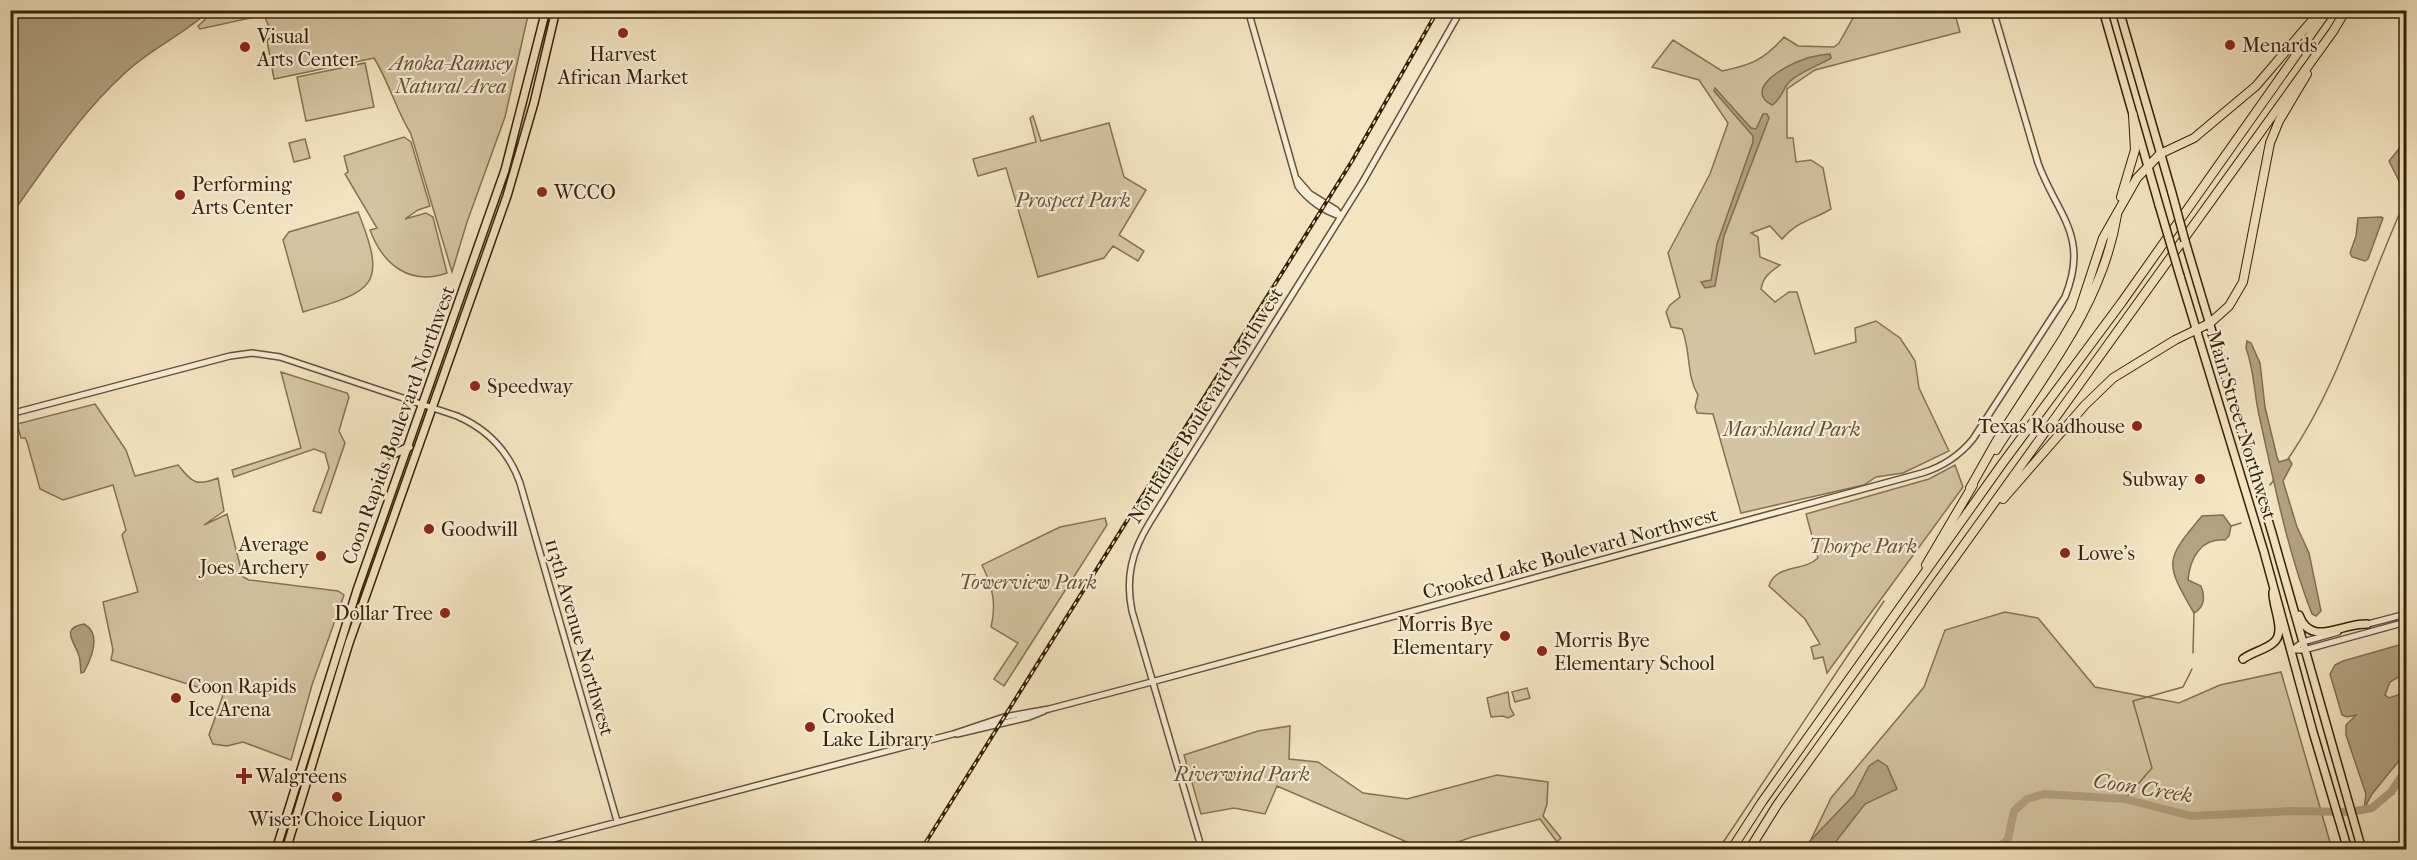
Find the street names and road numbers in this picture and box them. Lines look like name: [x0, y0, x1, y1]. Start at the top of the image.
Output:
street label: Coon Rapids Boulevard Northwest: [337, 283, 460, 568]
street label: Northdale Boulevard Northwest: [1123, 283, 1288, 527]
street label: Main Street Northwest: [2202, 328, 2281, 523]
street label: Crooked Lake Boulevard Northwest: [1420, 503, 1720, 604]
street label: 113th Avenue Northwest: [540, 536, 619, 738]

